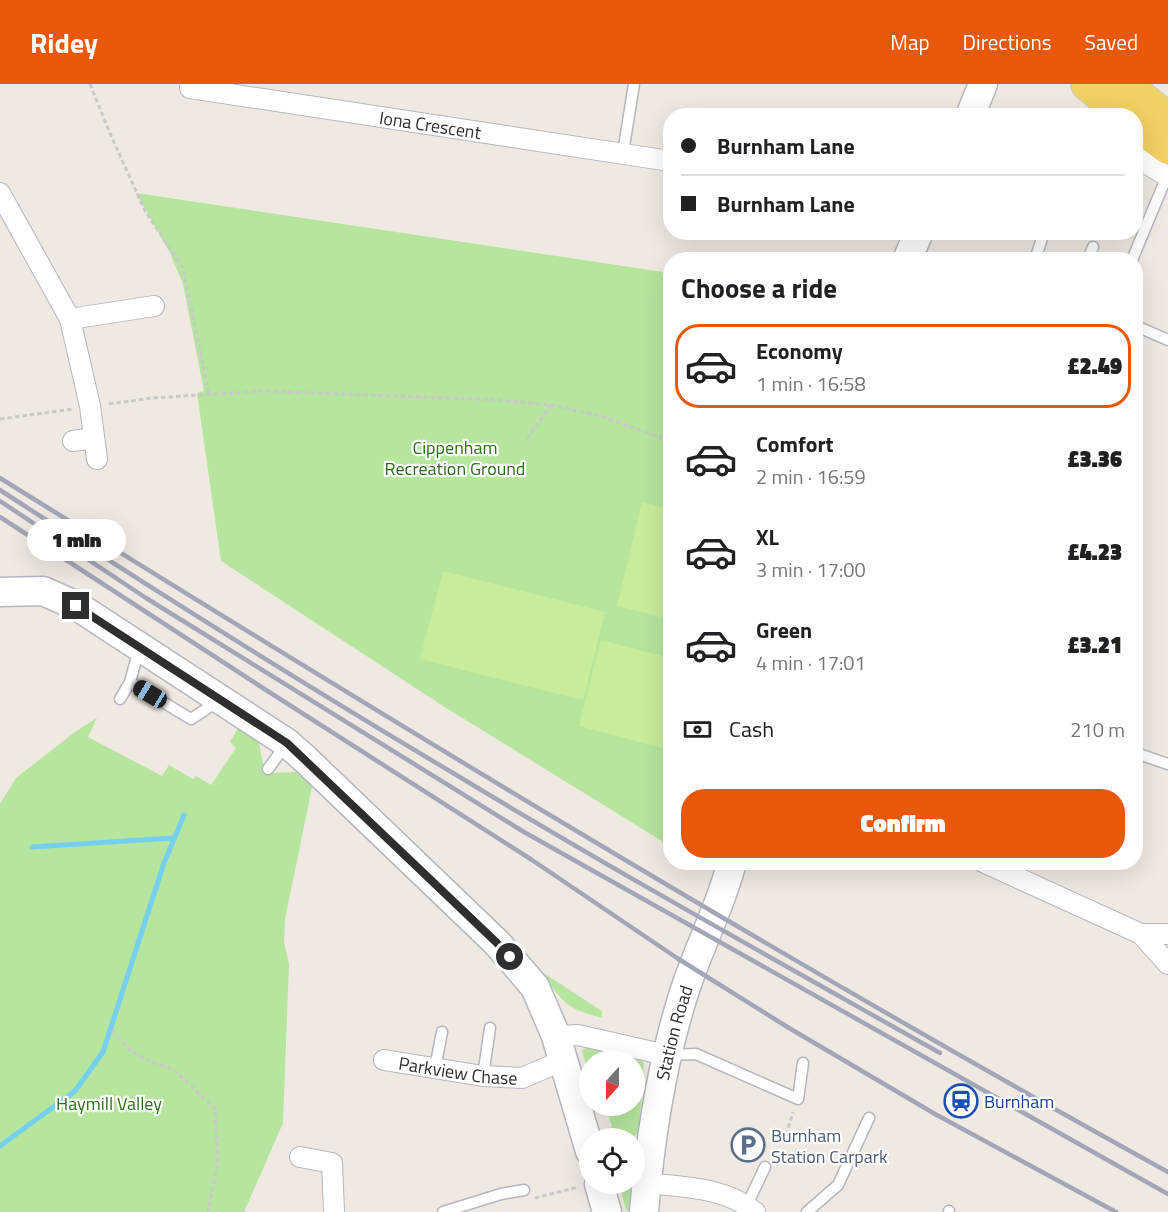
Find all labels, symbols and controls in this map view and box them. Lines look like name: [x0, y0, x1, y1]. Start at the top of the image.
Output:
text: Ridey: [30, 21, 98, 64]
text: Map: [890, 26, 930, 58]
text: Directions: [963, 26, 1052, 58]
text: Saved: [1085, 26, 1138, 58]
street label: Iona Crescent: [377, 103, 484, 146]
text: Burnham Lane: [717, 129, 855, 163]
text: Burnham Lane: [717, 187, 855, 221]
text: Choose a ride: [681, 267, 837, 308]
text: Economy: [756, 334, 843, 368]
icon: car: [684, 339, 738, 393]
text: £2.49: [1067, 349, 1122, 383]
text: 1 min · 16:58: [756, 368, 866, 399]
text: Comfort: [756, 427, 834, 461]
icon: car: [684, 432, 738, 486]
park label: Cippenham Recreation Ground: [385, 434, 525, 482]
text: £3.36: [1067, 442, 1122, 476]
text: 2 min · 16:59: [756, 461, 866, 492]
callout: 1 min: [26, 519, 125, 561]
text: XL: [756, 520, 779, 554]
text: 1 min: [52, 524, 101, 555]
icon: car: [684, 525, 738, 579]
text: £4.23: [1067, 535, 1122, 569]
text: 3 min · 17:00: [756, 554, 866, 585]
route end: [62, 592, 89, 619]
text: Green: [756, 613, 812, 647]
icon: car: [684, 618, 738, 672]
text: £3.21: [1067, 628, 1122, 662]
text: 4 min · 17:01: [756, 647, 866, 678]
car: [130, 677, 170, 711]
text: Cash: [729, 712, 774, 746]
icon: cash: [681, 713, 714, 746]
text: 210 m: [1070, 714, 1125, 745]
button: Confirm: [681, 789, 1125, 858]
route start: [496, 943, 523, 970]
street label: Station Road: [649, 982, 699, 1083]
street label: Parkview Chase: [397, 1049, 518, 1091]
north arrow: [579, 1050, 645, 1116]
map controls: [579, 1050, 645, 1194]
station icon: Burnham: [943, 1083, 979, 1119]
place label: Burnham: [984, 1088, 1054, 1115]
park label: Haymill Valley: [56, 1090, 162, 1117]
place label: Burnham Station Carpark: [771, 1122, 888, 1170]
parking icon: Burnham Station Carpark: [730, 1127, 766, 1163]
button: locate: [579, 1128, 645, 1194]

